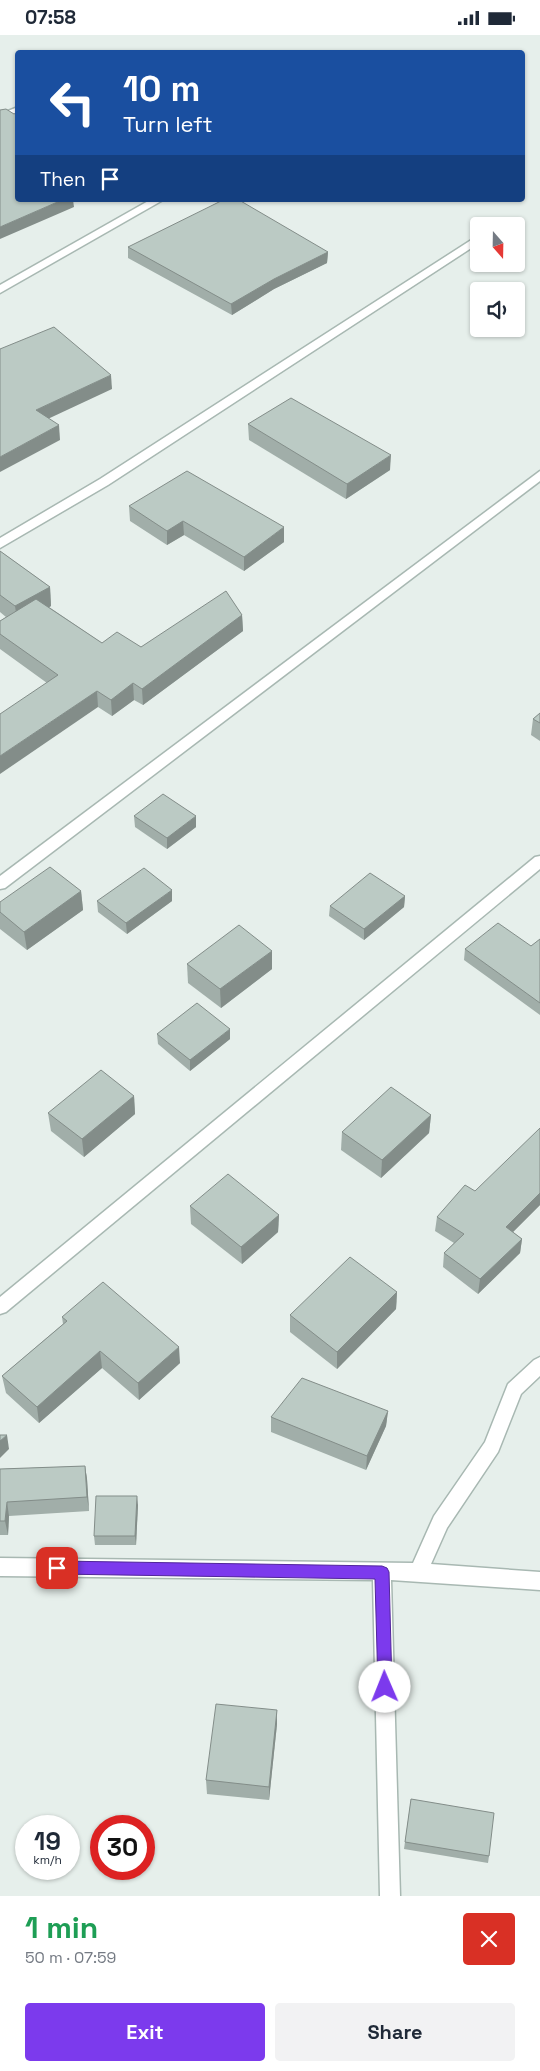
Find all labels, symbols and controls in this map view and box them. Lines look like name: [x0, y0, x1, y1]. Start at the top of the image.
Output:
text: 07:58: [25, 5, 76, 30]
text: 10 m: [123, 67, 200, 111]
icon: left: [40, 70, 105, 135]
text: Turn left: [123, 110, 213, 138]
icon: arrive: [96, 165, 124, 193]
text: Then: [40, 167, 86, 192]
north arrow: [470, 217, 525, 273]
map controls: [470, 217, 525, 337]
button: sound: [470, 282, 525, 337]
pin: [36, 1547, 78, 1589]
icon: arrive: [43, 1554, 71, 1582]
position arrow: [358, 1660, 410, 1712]
speed limit sign: 30: [90, 1815, 155, 1880]
text: 19: [34, 1825, 61, 1857]
text: km/h: [33, 1852, 62, 1868]
text: 1 min: [25, 1908, 98, 1947]
button: close: [463, 1913, 515, 1965]
text: 50 m · 07:59: [25, 1947, 116, 1968]
button: Exit: [25, 2003, 265, 2061]
button: Share: [275, 2003, 515, 2061]

